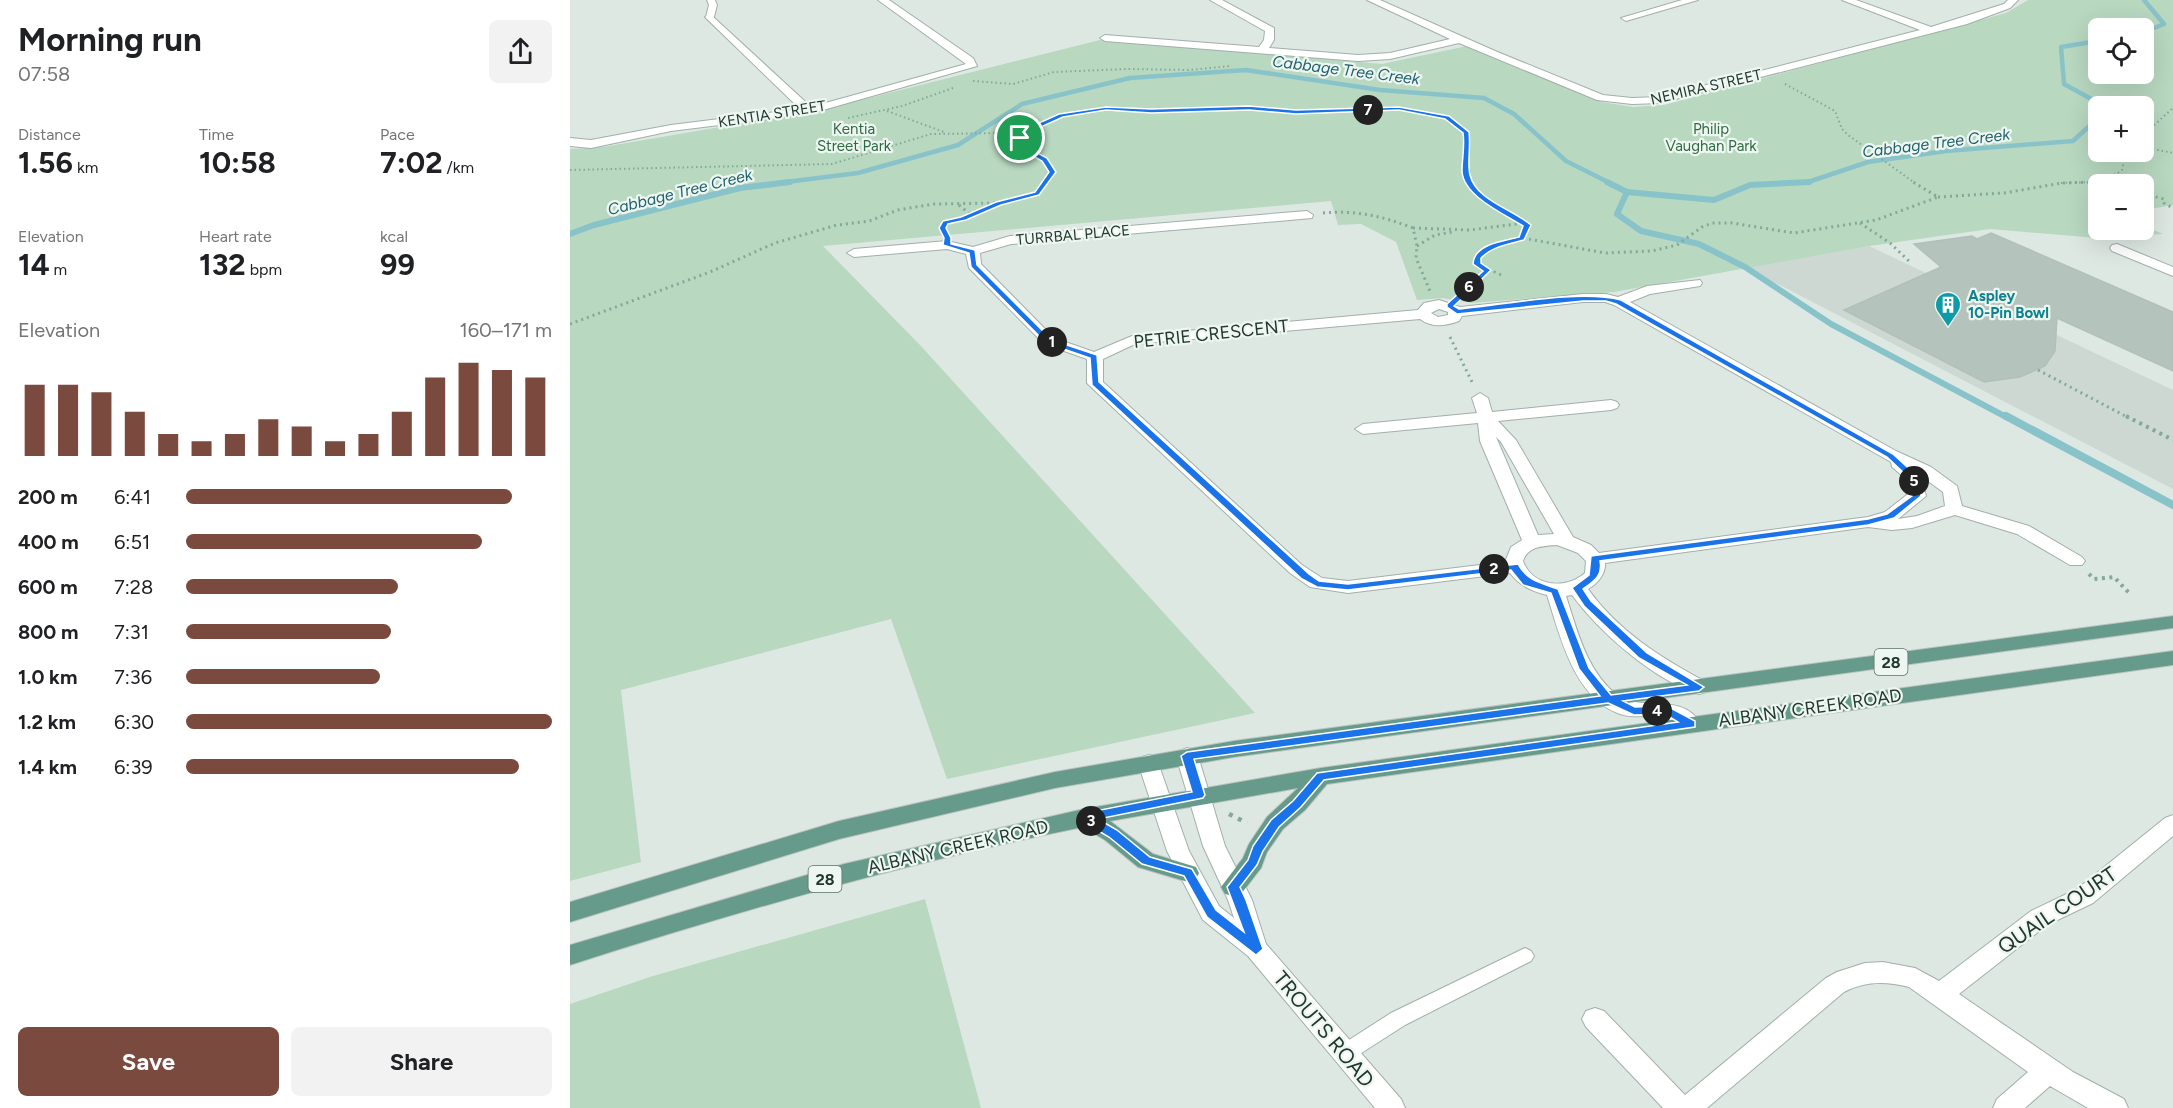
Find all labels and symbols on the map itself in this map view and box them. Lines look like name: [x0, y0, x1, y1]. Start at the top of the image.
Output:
water label: Cabbage Tree Creek: [1271, 52, 1422, 89]
street label: NEMIRA STREET: [1649, 65, 1764, 109]
pin: 7: [1353, 95, 1383, 125]
street label: KENTIA STREET: [717, 96, 828, 131]
pin: [994, 112, 1045, 163]
park label: Kentia Street Park: [817, 120, 892, 155]
park label: Philip Vaughan Park: [1665, 120, 1757, 155]
water label: Cabbage Tree Creek: [1861, 124, 2012, 161]
water label: Cabbage Tree Creek: [606, 165, 756, 219]
street label: TURRBAL PLACE: [1015, 221, 1131, 249]
pin: 6: [1454, 272, 1484, 302]
place label: Aspley 10-Pin Bowl: [1968, 287, 2049, 322]
building icon: Aspley 10-Pin Bowl: [1933, 290, 1963, 328]
street label: PETRIE CRESCENT: [1132, 315, 1290, 353]
pin: 1: [1037, 327, 1067, 357]
pin: 5: [1899, 466, 1929, 496]
pin: 2: [1479, 554, 1509, 584]
road number: 28: [1874, 649, 1908, 675]
street label: ALBANY CREEK ROAD: [1717, 684, 1903, 732]
pin: 4: [1642, 696, 1672, 726]
pin: 3: [1076, 806, 1106, 836]
street label: ALBANY CREEK ROAD: [866, 815, 1050, 879]
street label: QUAIL COURT: [1993, 861, 2122, 959]
road number: 28: [808, 866, 842, 892]
street label: TROUTS ROAD: [1268, 966, 1380, 1092]

